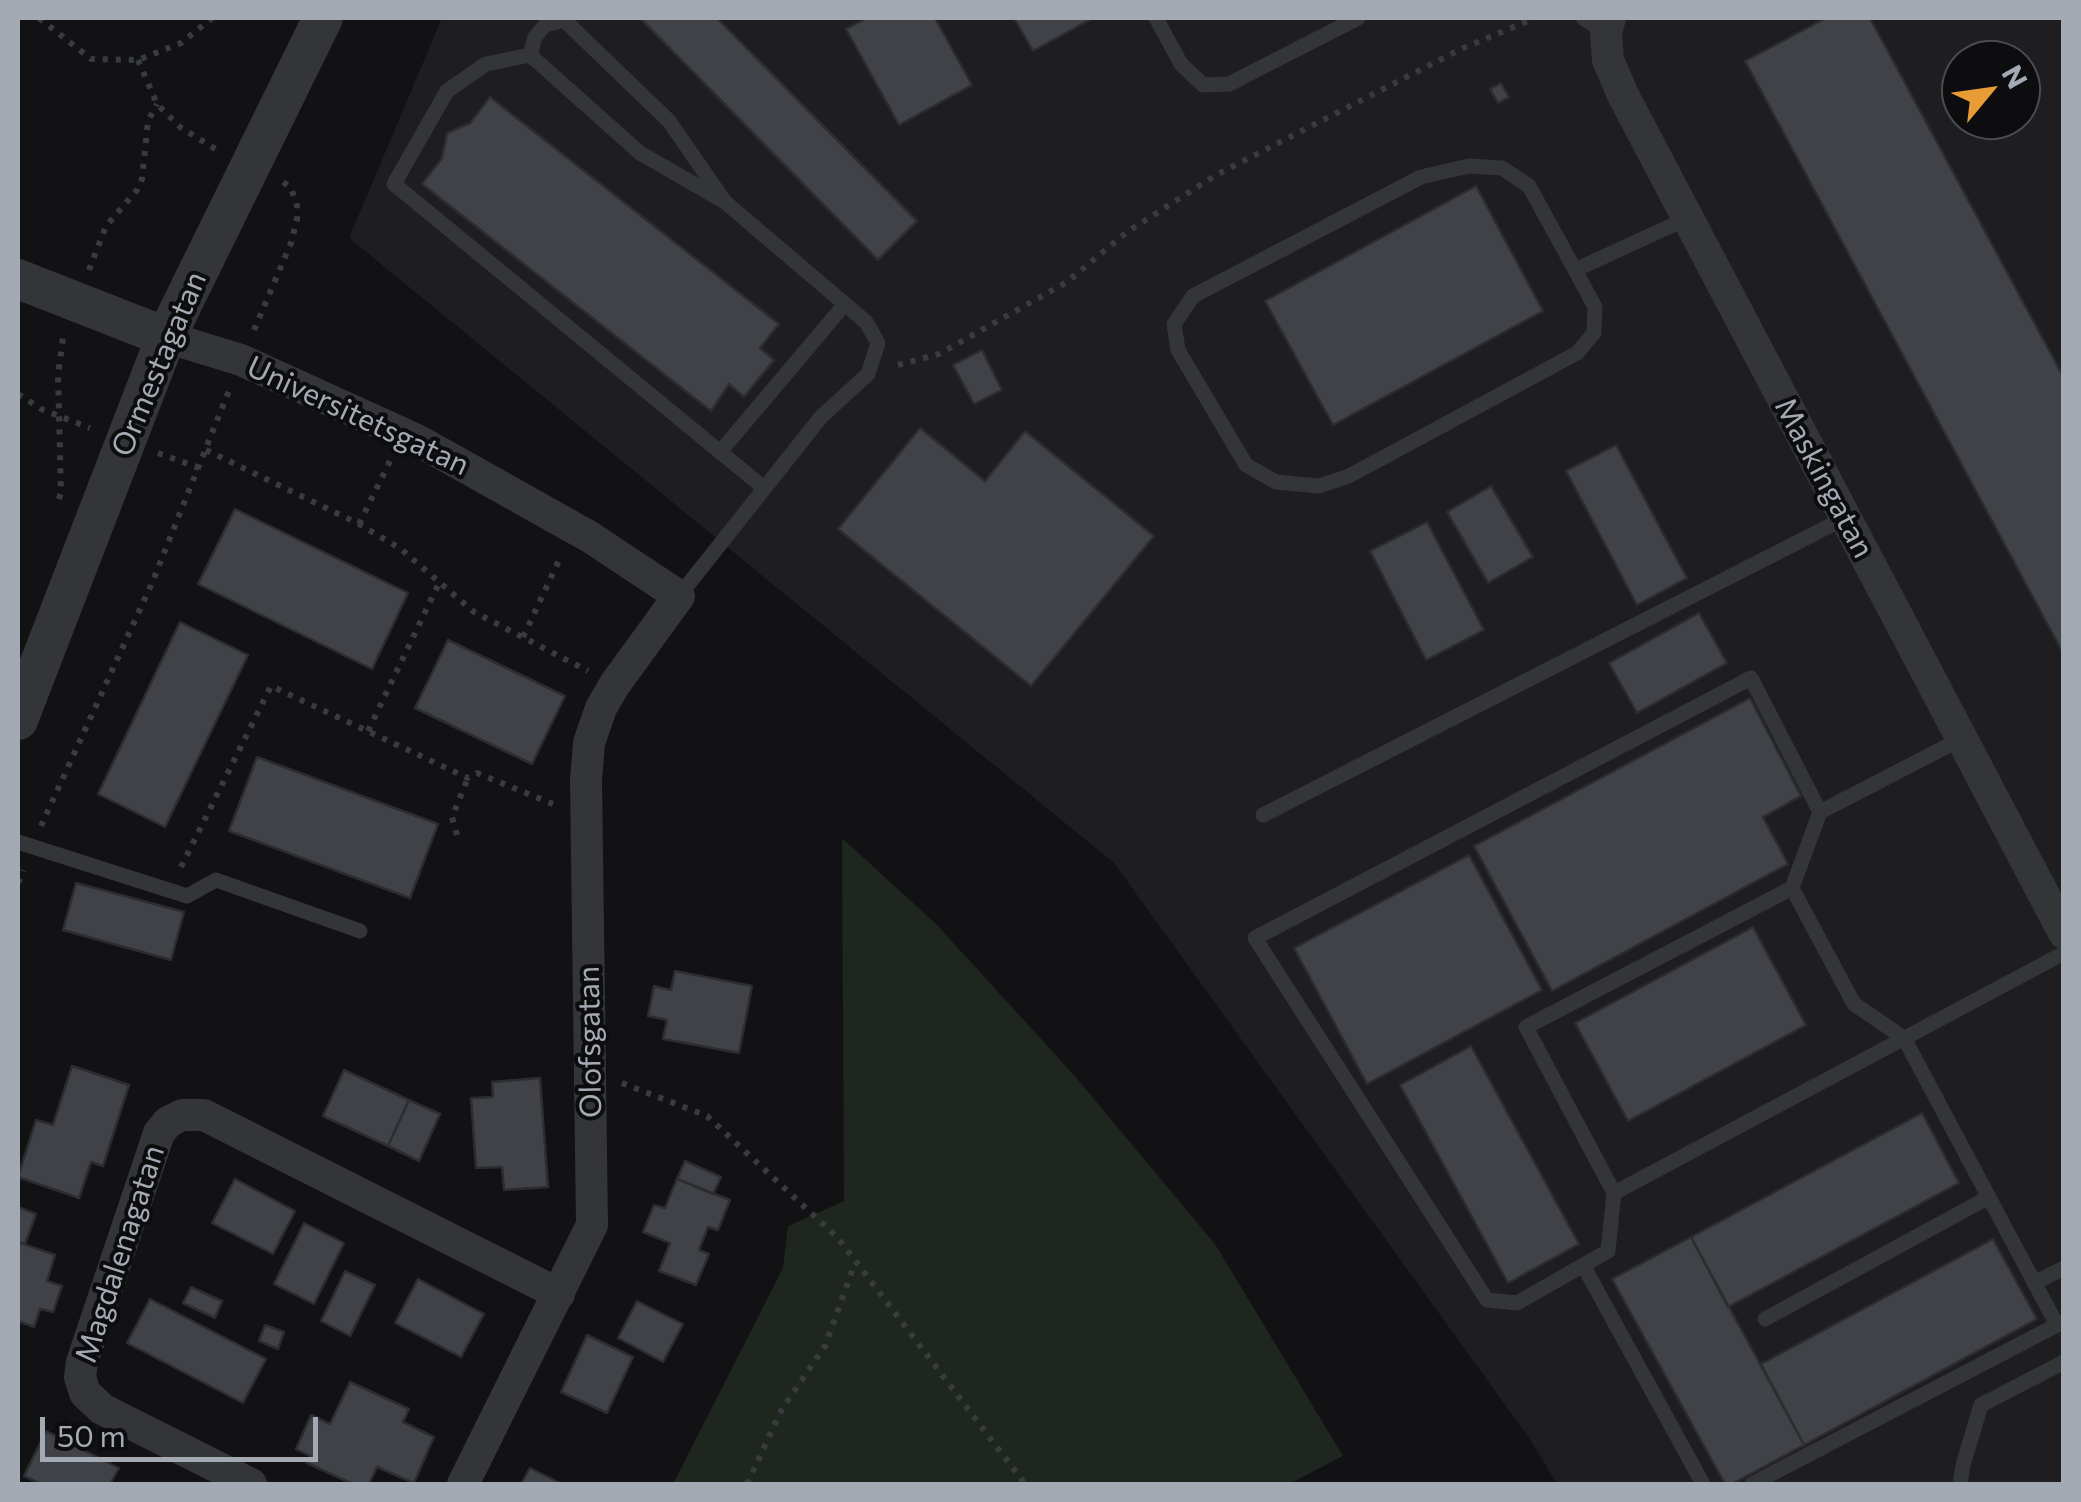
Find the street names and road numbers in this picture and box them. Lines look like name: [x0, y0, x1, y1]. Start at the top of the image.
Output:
street label: Ormestagatan: [104, 266, 214, 462]
street label: Universitetsgatan: [241, 349, 475, 483]
street label: Maskingatan: [1767, 392, 1881, 564]
street label: Olofsgatan: [571, 966, 609, 1118]
street label: Magdalenagatan: [68, 1141, 172, 1367]

